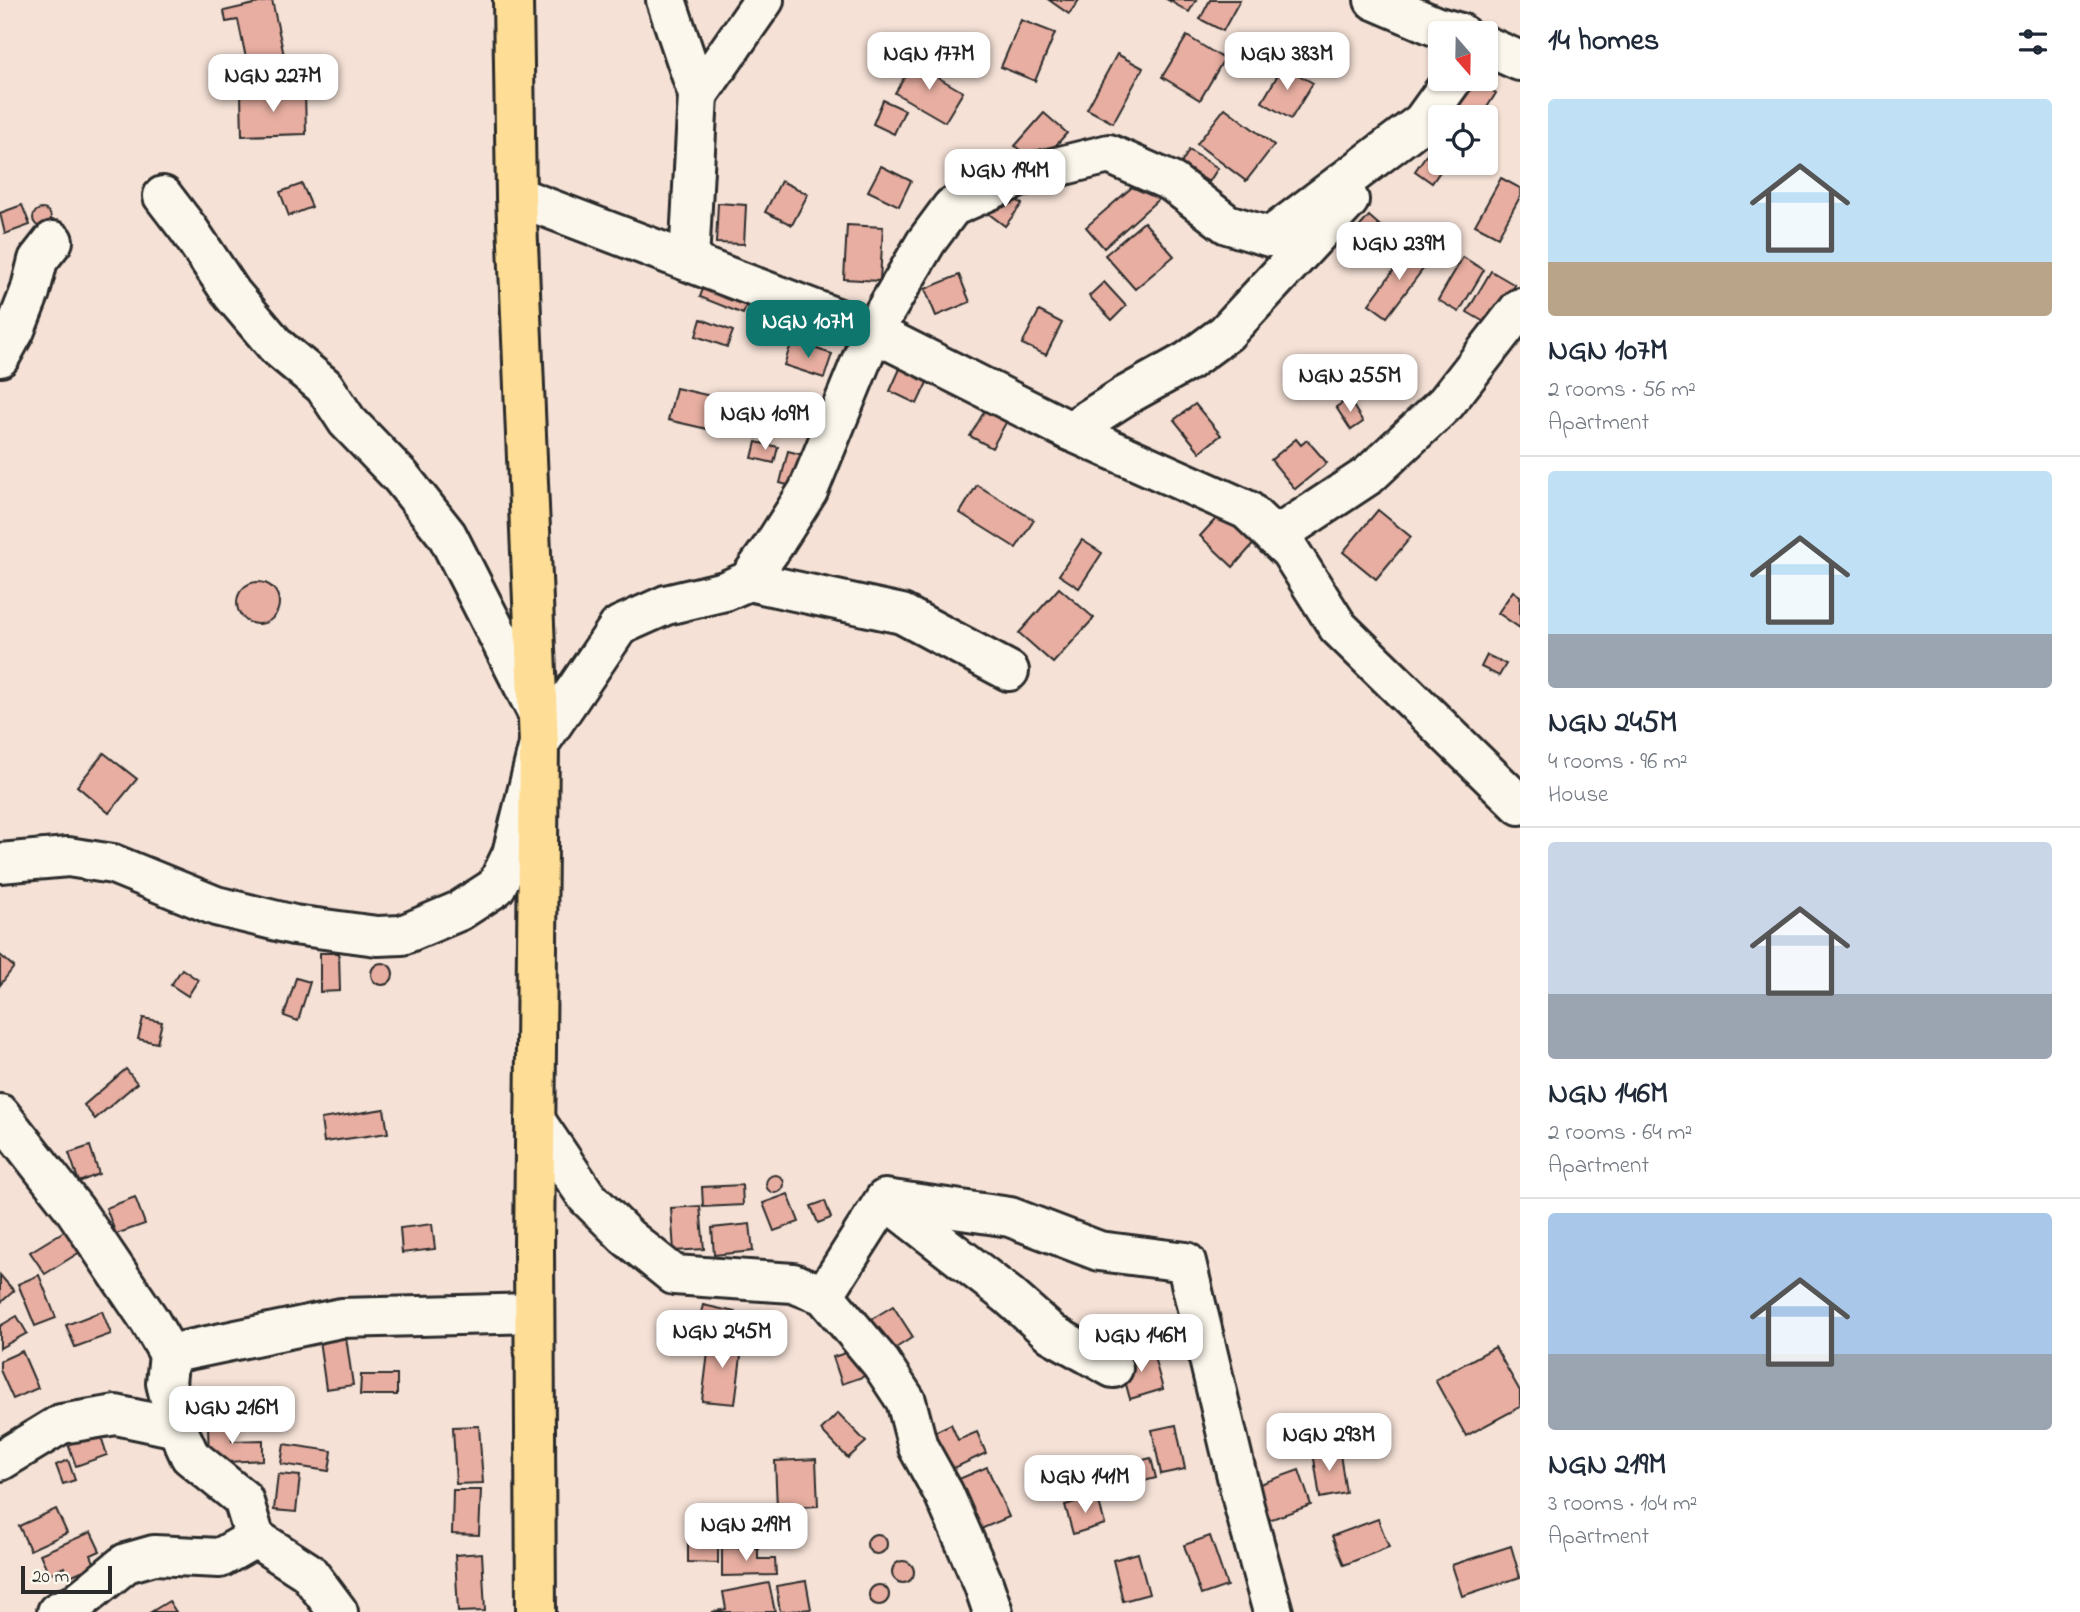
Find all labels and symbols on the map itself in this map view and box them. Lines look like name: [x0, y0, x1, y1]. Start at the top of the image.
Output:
north arrow: [1428, 21, 1498, 91]
pin: NGN 177M: [857, 32, 1001, 92]
pin: NGN 383M: [1215, 32, 1359, 92]
pin: NGN 227M: [201, 54, 345, 114]
pin: NGN 194M: [933, 150, 1077, 209]
pin: NGN 239M: [1327, 222, 1471, 282]
pin: NGN 107M: [736, 300, 880, 360]
pin: NGN 255M: [1278, 354, 1422, 414]
pin: NGN 109M: [693, 392, 837, 452]
pin: NGN 245M: [650, 1310, 794, 1370]
pin: NGN 146M: [1069, 1314, 1213, 1374]
pin: NGN 216M: [160, 1386, 304, 1446]
pin: NGN 293M: [1257, 1414, 1401, 1473]
pin: NGN 141M: [1013, 1456, 1157, 1515]
pin: NGN 219M: [674, 1504, 818, 1563]
scale bar: [21, 1563, 112, 1595]

